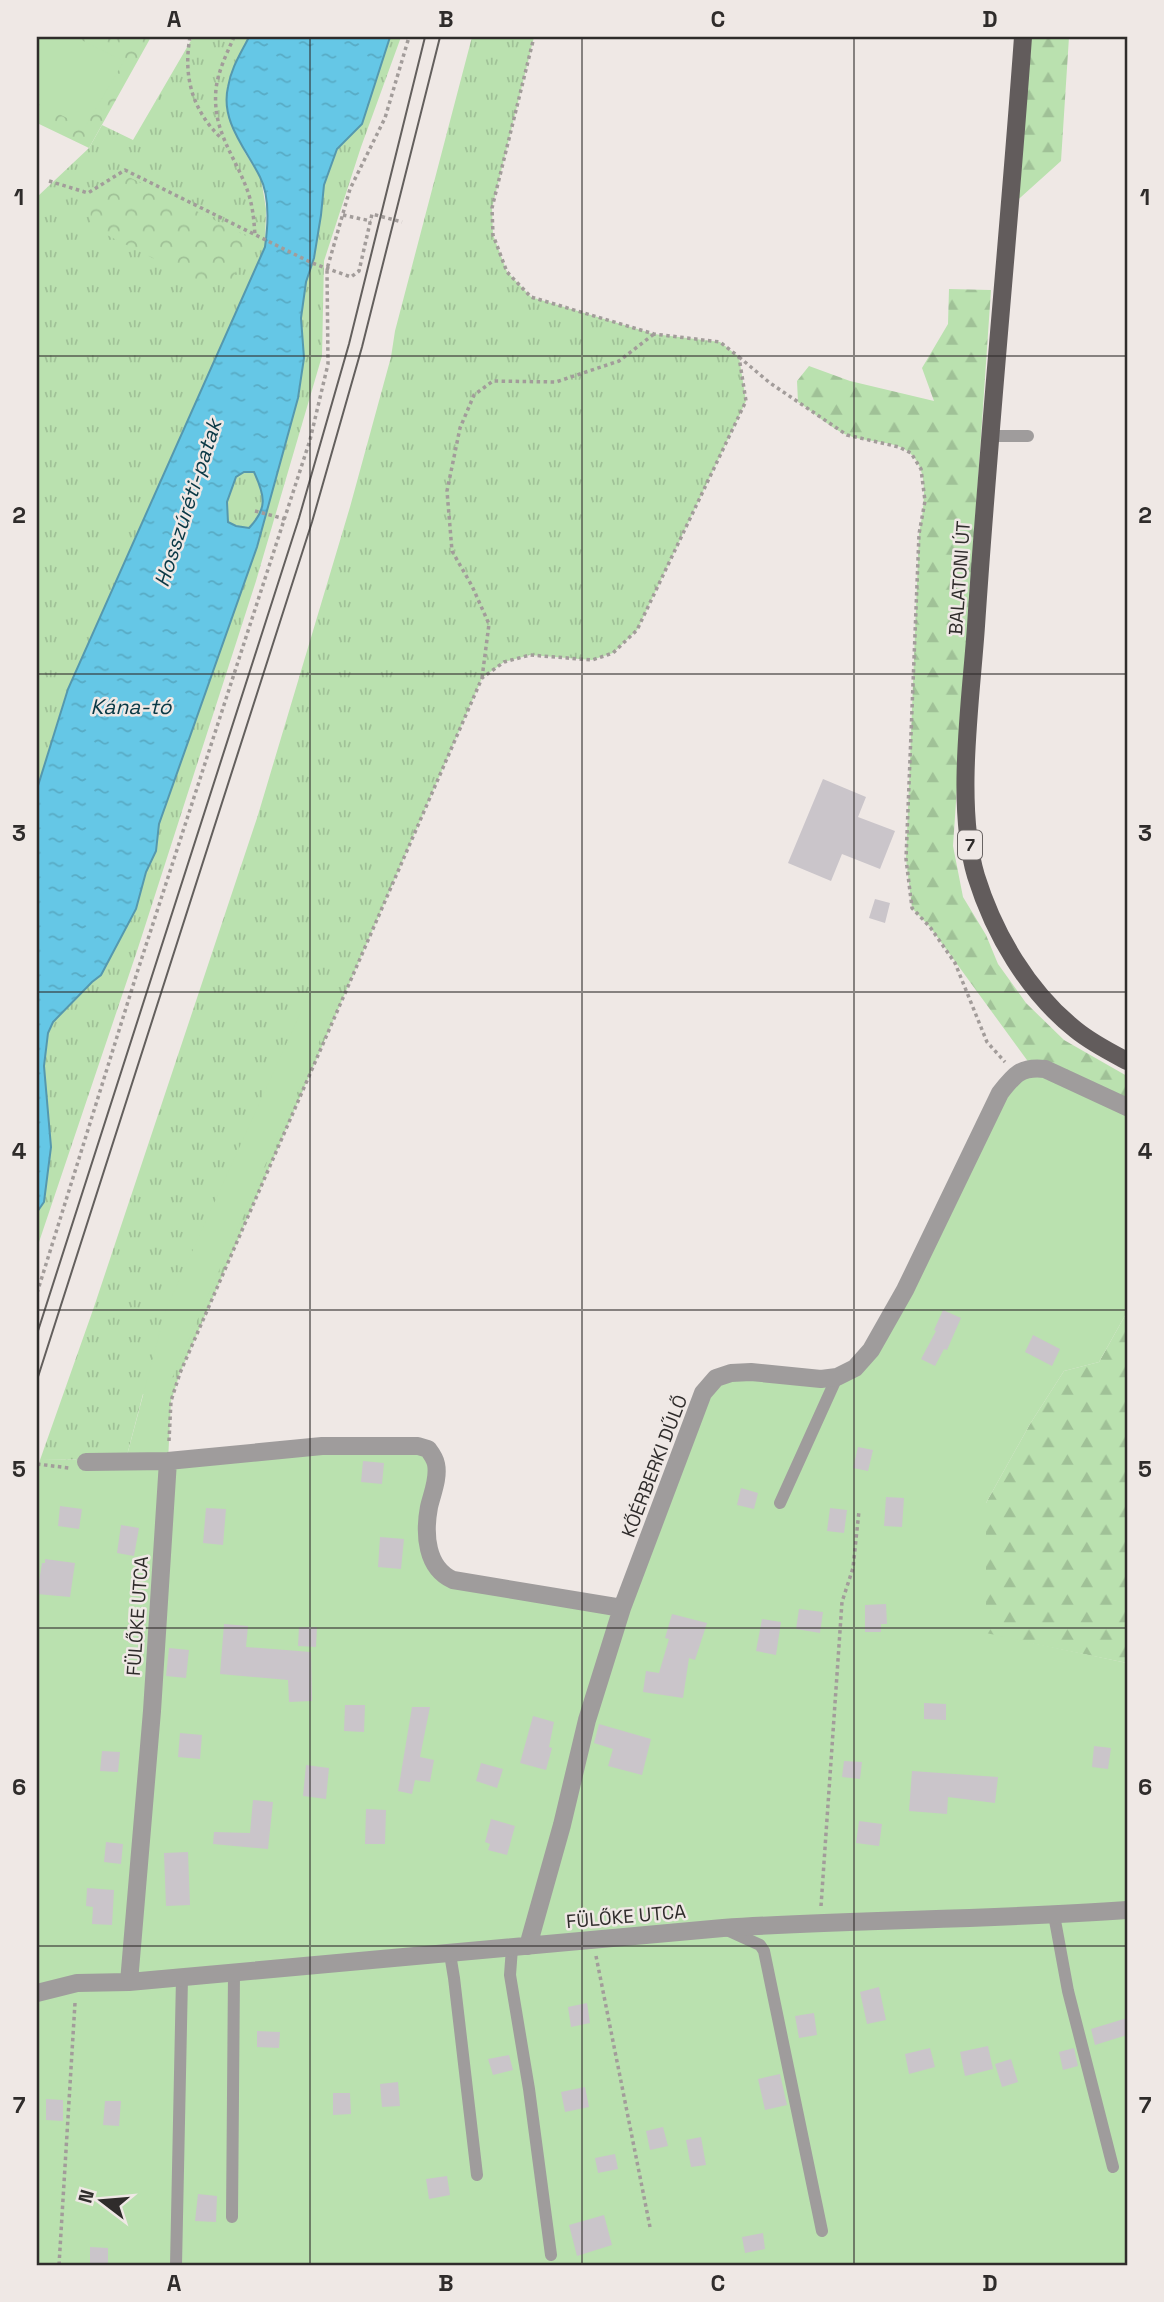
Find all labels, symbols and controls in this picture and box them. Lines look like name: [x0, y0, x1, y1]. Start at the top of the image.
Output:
text: A: [167, 4, 182, 34]
text: B: [438, 4, 454, 34]
text: C: [711, 4, 725, 34]
text: D: [982, 4, 998, 34]
text: 1: [14, 182, 24, 212]
text: 1: [1140, 182, 1150, 212]
water label: Hosszúréti-patak: [148, 413, 228, 590]
text: 2: [12, 500, 26, 530]
text: 2: [1138, 500, 1152, 530]
street label: BALATONI ÚT: [943, 520, 976, 636]
water label: Kána-tó: [91, 693, 172, 720]
text: 3: [12, 818, 26, 848]
text: 3: [1138, 818, 1152, 848]
road number: 7: [958, 830, 982, 860]
text: 4: [12, 1136, 27, 1166]
text: 4: [1138, 1136, 1153, 1166]
street label: KŐÉRBERKI DŰLŐ: [616, 1391, 693, 1541]
text: 5: [12, 1454, 26, 1484]
text: 5: [1138, 1454, 1152, 1484]
street label: FÜLŐKE UTCA: [121, 1555, 154, 1677]
text: 6: [12, 1772, 26, 1802]
text: 6: [1138, 1772, 1152, 1802]
street label: FÜLŐKE UTCA: [565, 1899, 687, 1934]
text: 7: [13, 2090, 26, 2120]
text: 7: [1139, 2090, 1152, 2120]
north arrow: [66, 2166, 136, 2236]
text: N: [72, 2187, 100, 2206]
text: A: [167, 2268, 182, 2298]
text: B: [438, 2268, 454, 2298]
text: C: [711, 2268, 725, 2298]
text: D: [982, 2268, 998, 2298]

